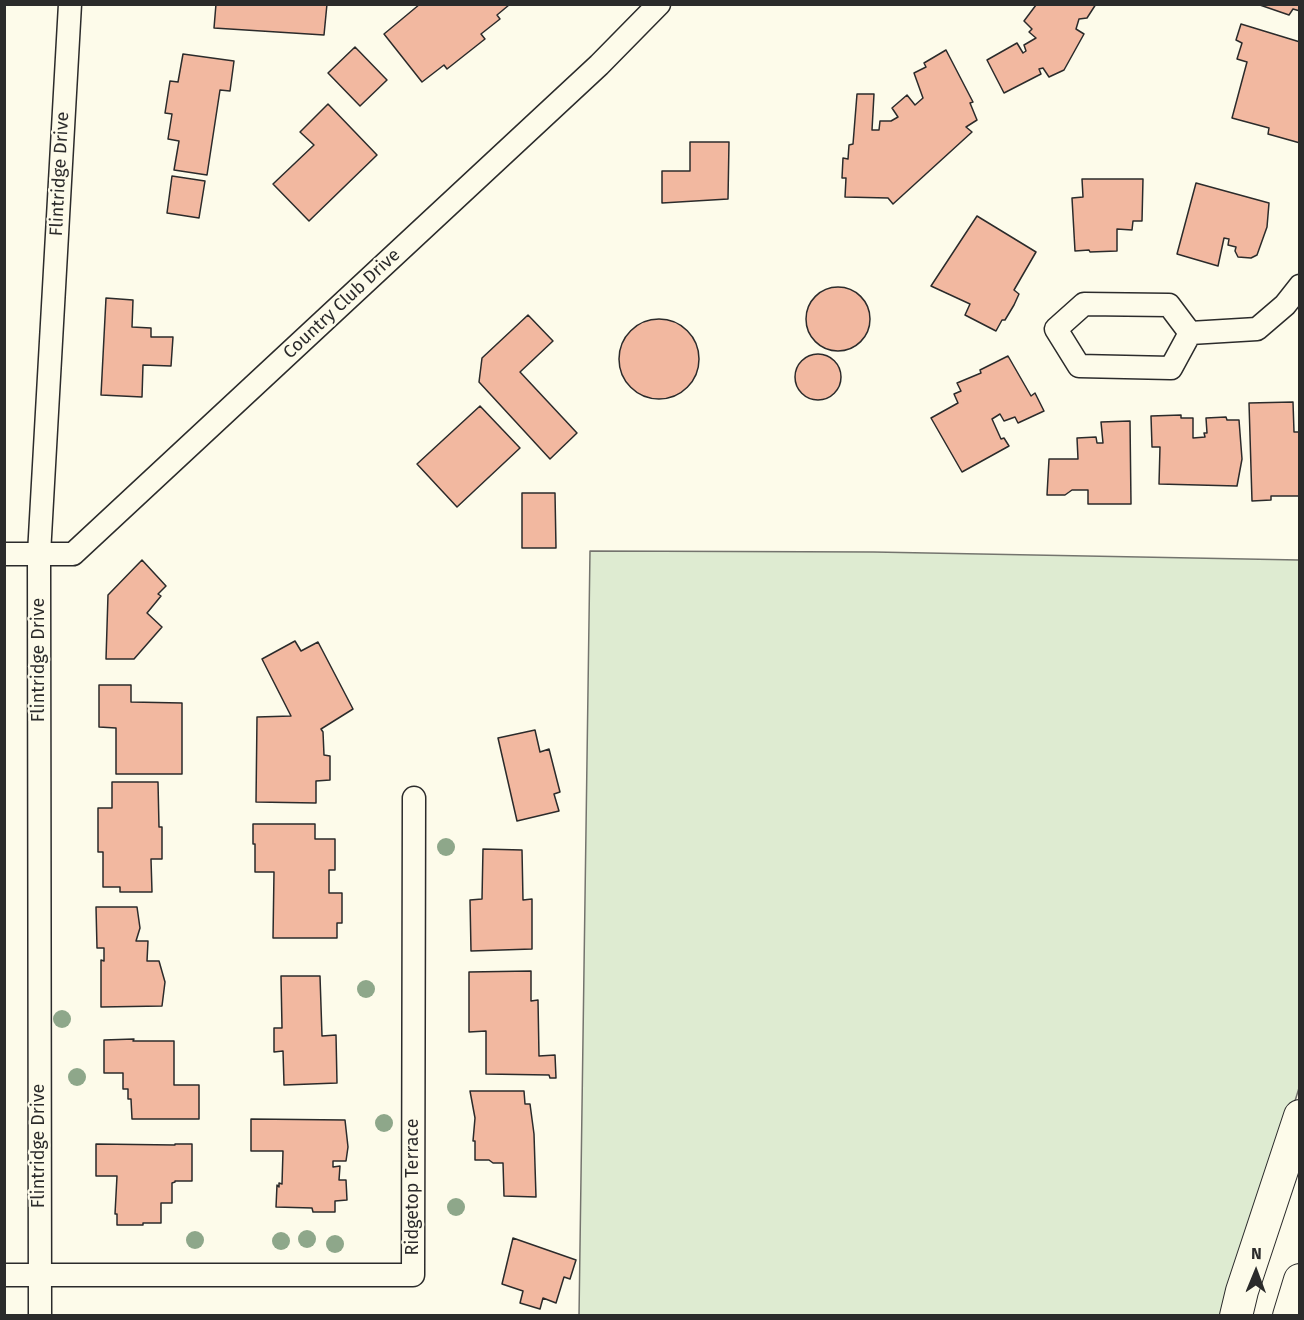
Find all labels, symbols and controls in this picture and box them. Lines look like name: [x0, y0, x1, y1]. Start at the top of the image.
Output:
street label: Flintridge Drive: [46, 111, 74, 237]
street label: Country Club Drive: [279, 244, 405, 364]
street label: Flintridge Drive: [28, 598, 50, 722]
street label: Flintridge Drive: [28, 1084, 50, 1208]
street label: Ridgetop Terrace: [402, 1118, 424, 1256]
north arrow: [1226, 1242, 1286, 1302]
text: N: [1251, 1244, 1262, 1263]

